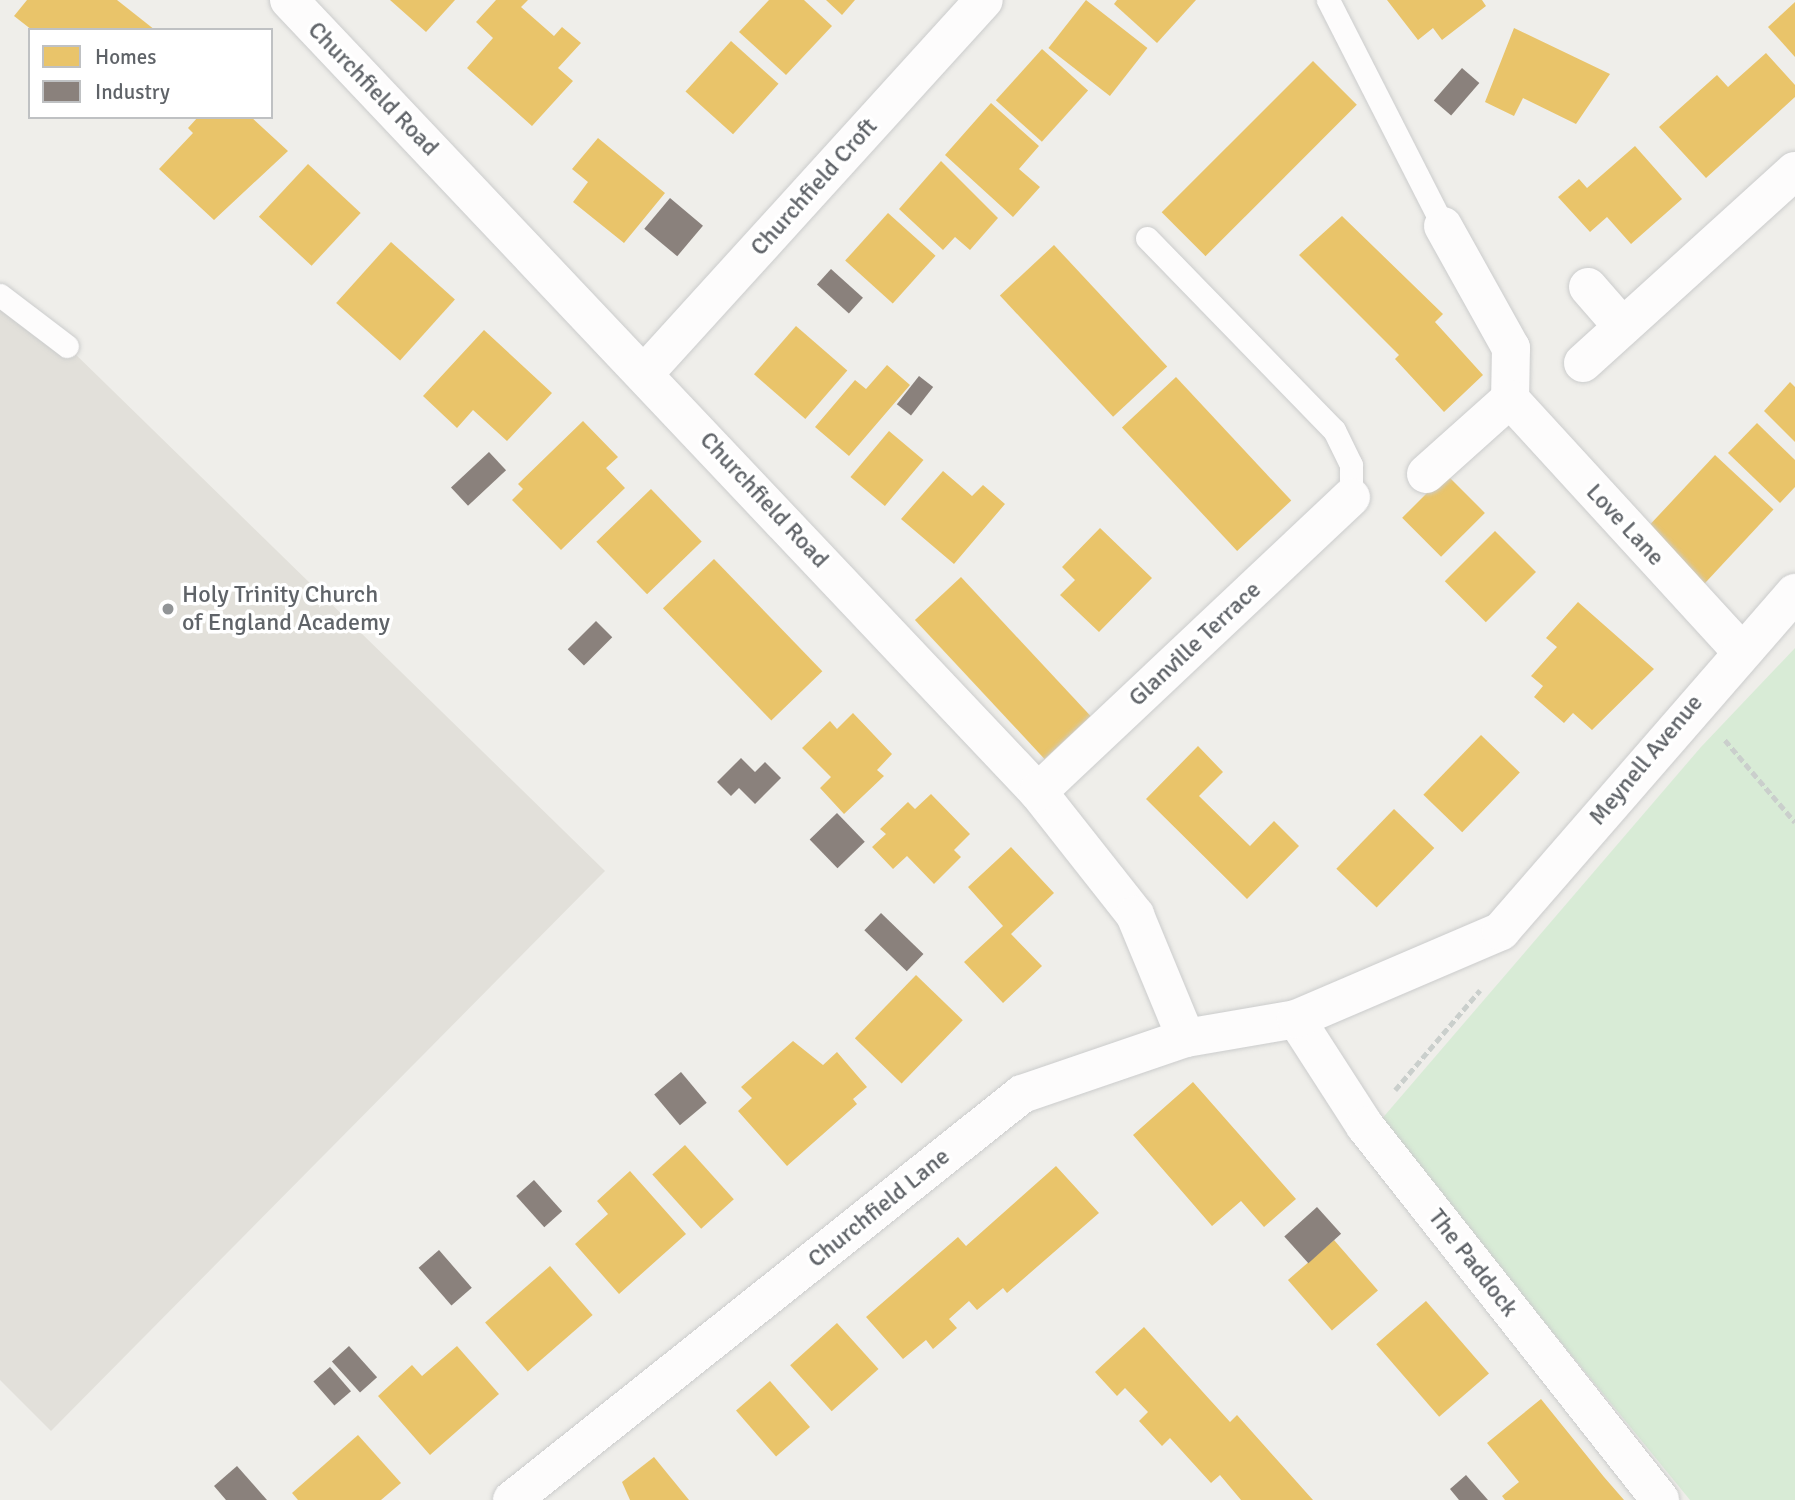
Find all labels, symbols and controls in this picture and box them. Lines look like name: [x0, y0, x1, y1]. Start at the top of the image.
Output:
street label: Churchfield Road: [302, 16, 444, 162]
legend: [28, 28, 273, 119]
text: Homes: [95, 44, 157, 70]
text: Industry: [95, 79, 170, 105]
street label: Churchfield Croft: [745, 112, 883, 262]
street label: Churchfield Road: [694, 426, 834, 574]
street label: Love Lane: [1580, 478, 1670, 572]
street label: Glanville Terrace: [1123, 575, 1267, 713]
place label: Holy Trinity Church of England Academy: [182, 581, 390, 637]
marker: Holy Trinity Church of England Academy: [160, 601, 176, 617]
street label: Meynell Avenue: [1583, 689, 1709, 831]
street label: Churchfield Lane: [802, 1142, 956, 1274]
street label: The Paddock: [1422, 1203, 1524, 1323]

